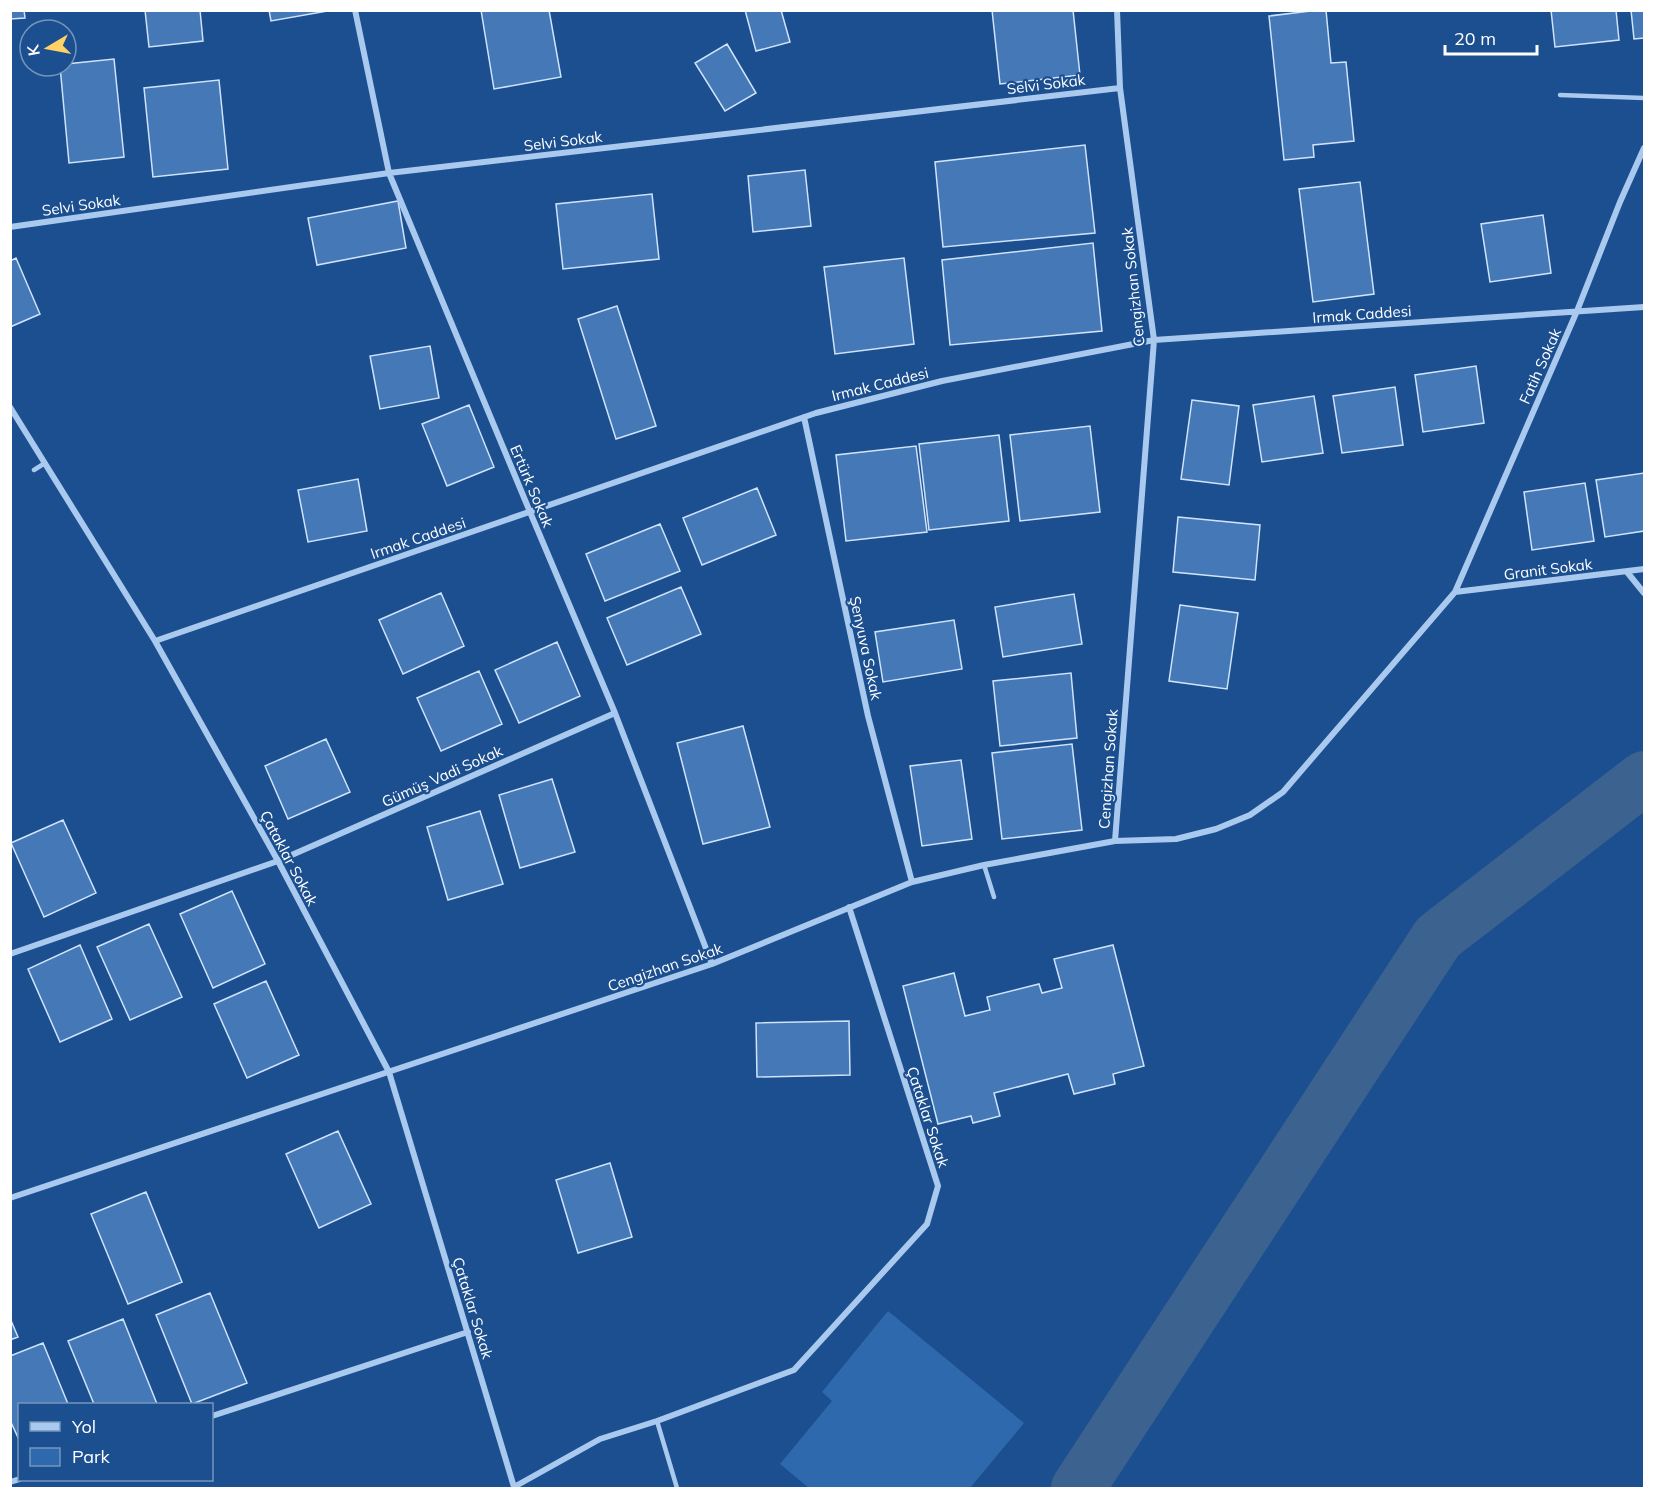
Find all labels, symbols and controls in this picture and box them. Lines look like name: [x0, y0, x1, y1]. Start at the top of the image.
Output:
north arrow: [18, 18, 78, 78]
scale bar: [1445, 18, 1536, 56]
text: 20 m: [1454, 27, 1496, 50]
text: K: [22, 42, 44, 58]
street label: Selvi Sokak: [1006, 70, 1087, 98]
street label: Selvi Sokak: [523, 127, 604, 155]
street label: Selvi Sokak: [41, 190, 122, 220]
street label: Cengizhan Sokak: [1117, 226, 1149, 348]
street label: Irmak Caddesi: [1312, 301, 1412, 327]
street label: Fatih Sokak: [1515, 325, 1565, 407]
street label: Irmak Caddesi: [830, 363, 930, 405]
street label: Ertürk Sokak: [506, 442, 558, 530]
street label: Irmak Caddesi: [368, 513, 468, 563]
street label: Granit Sokak: [1503, 554, 1594, 584]
street label: Şenyuva Sokak: [846, 594, 886, 702]
street label: Cengizhan Sokak: [1094, 708, 1122, 829]
street label: Gümüş Vadi Sokak: [379, 741, 506, 811]
street label: Çataklar Sokak: [256, 807, 322, 909]
street label: Cengizhan Sokak: [605, 938, 725, 995]
street label: Çataklar Sokak: [903, 1064, 953, 1170]
street label: Çataklar Sokak: [449, 1255, 498, 1361]
legend: [18, 1403, 213, 1481]
text: Yol: [71, 1415, 96, 1438]
text: Park: [72, 1445, 111, 1468]

